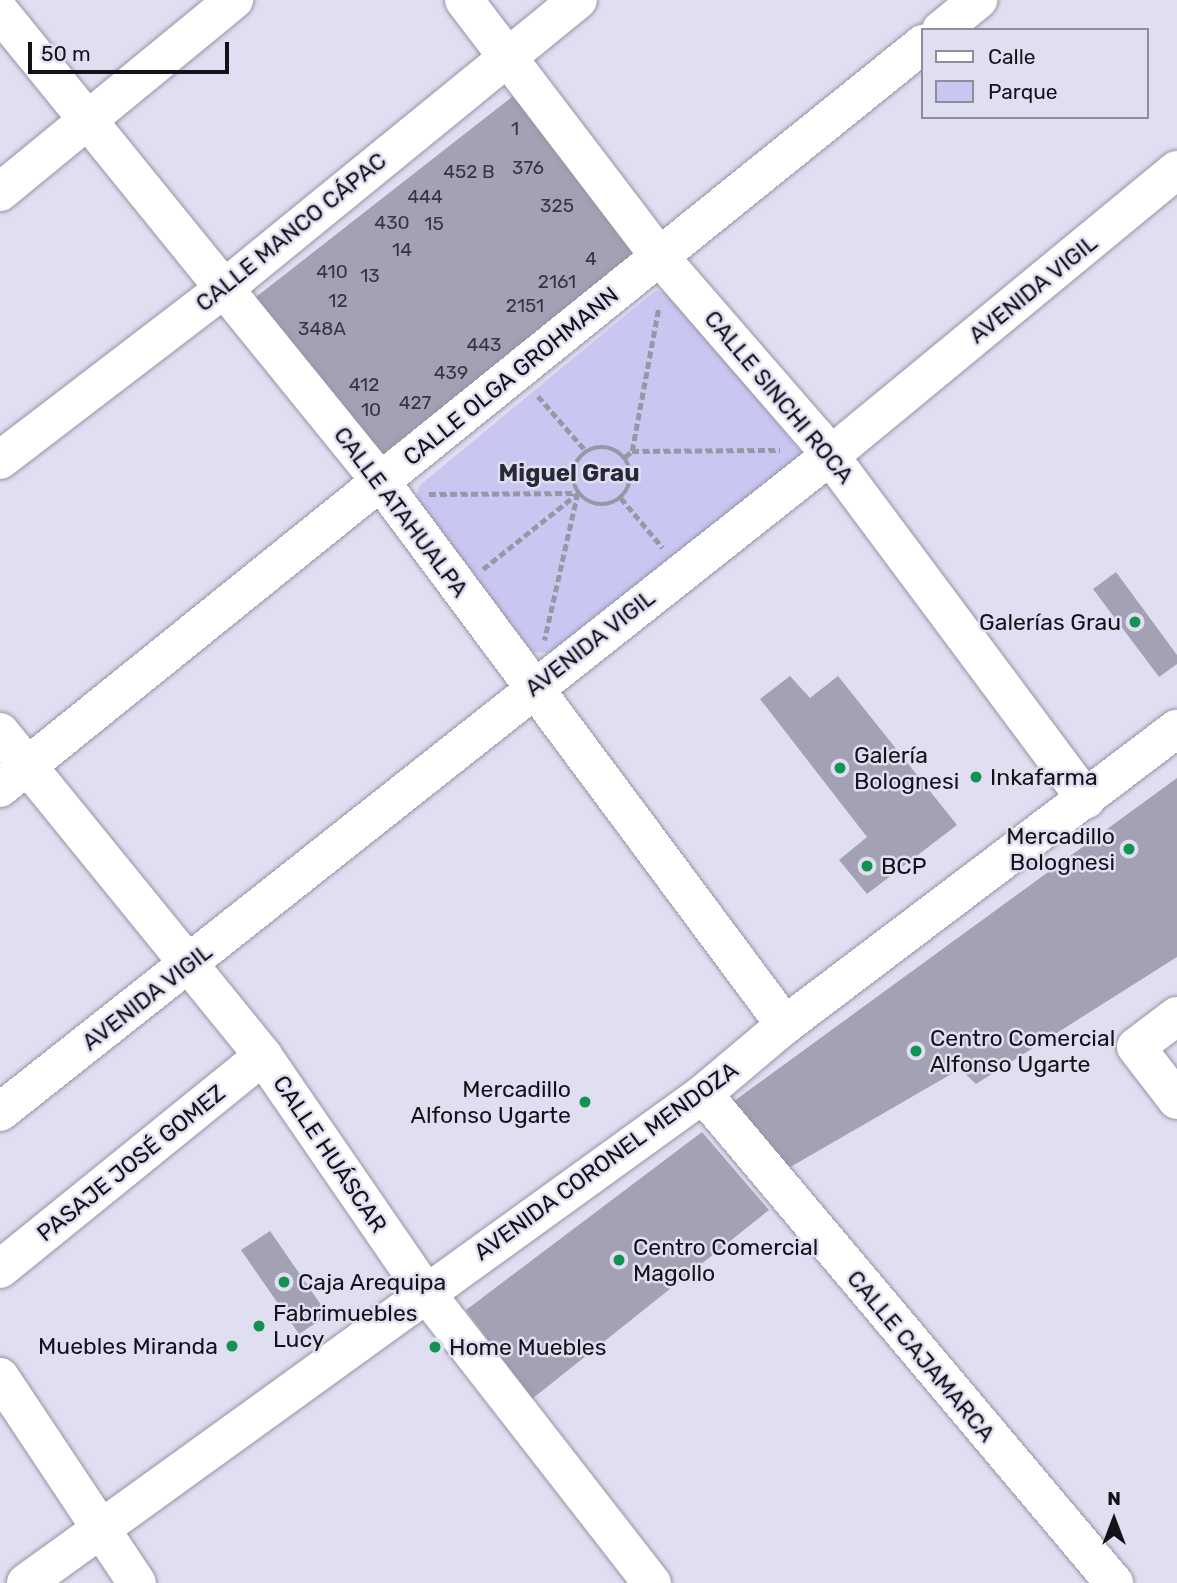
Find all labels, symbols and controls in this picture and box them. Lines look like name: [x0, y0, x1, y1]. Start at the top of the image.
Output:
scale bar: [32, 28, 233, 72]
legend: [922, 28, 1149, 119]
text: 50 m: [41, 41, 91, 66]
text: Calle: [988, 44, 1036, 69]
text: Parque: [988, 79, 1058, 104]
house number: 1: [511, 118, 519, 140]
street label: CALLE MANCO CÁPAC: [190, 147, 392, 317]
house number: 376: [512, 157, 544, 179]
house number: 452 B: [443, 161, 495, 183]
house number: 444: [407, 186, 443, 208]
house number: 325: [540, 195, 574, 217]
house number: 430: [374, 212, 410, 234]
house number: 15: [424, 213, 444, 235]
street label: AVENIDA VIGIL: [963, 228, 1103, 350]
house number: 14: [392, 239, 412, 261]
house number: 4: [585, 248, 597, 270]
house number: 410: [316, 261, 348, 283]
house number: 13: [360, 265, 380, 287]
house number: 2161: [538, 271, 576, 293]
street label: CALLE OLGA GROHMANN: [398, 281, 624, 471]
house number: 12: [328, 290, 348, 312]
house number: 2151: [506, 295, 544, 317]
street label: CALLE SINCHI ROCA: [699, 305, 859, 489]
house number: 348A: [298, 318, 346, 340]
house number: 443: [466, 334, 502, 356]
house number: 439: [434, 362, 468, 384]
house number: 412: [349, 374, 379, 396]
house number: 427: [399, 392, 431, 414]
house number: 10: [361, 399, 381, 421]
street label: CALLE ATAHUALPA: [328, 421, 474, 603]
district label: Miguel Grau: [498, 460, 640, 488]
street label: AVENIDA VIGIL: [519, 583, 661, 703]
place label: Galerías Grau: [979, 608, 1121, 636]
marker: Galerías Grau: [1127, 614, 1143, 630]
place label: Galería Bolognesi: [854, 741, 959, 795]
marker: Galería Bolognesi: [832, 760, 848, 776]
place label: Inkafarma: [990, 763, 1098, 791]
marker: Inkafarma: [968, 769, 984, 785]
place label: Mercadillo Bolognesi: [1006, 822, 1115, 876]
marker: Mercadillo Bolognesi: [1121, 841, 1137, 857]
place label: BCP: [881, 852, 926, 880]
marker: BCP: [859, 858, 875, 874]
street label: AVENIDA VIGIL: [76, 937, 218, 1057]
place label: Centro Comercial Alfonso Ugarte: [930, 1024, 1115, 1078]
marker: Centro Comercial Alfonso Ugarte: [908, 1043, 924, 1059]
street label: AVENIDA CORONEL MENDOZA: [468, 1056, 744, 1266]
street label: CALLE HUÁSCAR: [267, 1070, 393, 1238]
place label: Mercadillo Alfonso Ugarte: [410, 1075, 571, 1129]
street label: PASAJE JOSÉ GOMEZ: [32, 1079, 230, 1247]
marker: Mercadillo Alfonso Ugarte: [577, 1094, 593, 1110]
place label: Centro Comercial Magollo: [633, 1233, 818, 1287]
marker: Centro Comercial Magollo: [611, 1252, 627, 1268]
street label: CALLE CAJAMARCA: [841, 1265, 1001, 1447]
place label: Caja Arequipa: [298, 1268, 447, 1296]
marker: Caja Arequipa: [276, 1274, 292, 1290]
place label: Fabrimuebles Lucy: [273, 1299, 418, 1353]
marker: Fabrimuebles Lucy: [251, 1318, 267, 1334]
place label: Muebles Miranda: [38, 1332, 218, 1360]
place label: Home Muebles: [449, 1333, 606, 1361]
marker: Muebles Miranda: [224, 1338, 240, 1354]
marker: Home Muebles: [427, 1339, 443, 1355]
north arrow: [1079, 1485, 1149, 1555]
text: N: [1107, 1487, 1121, 1510]

